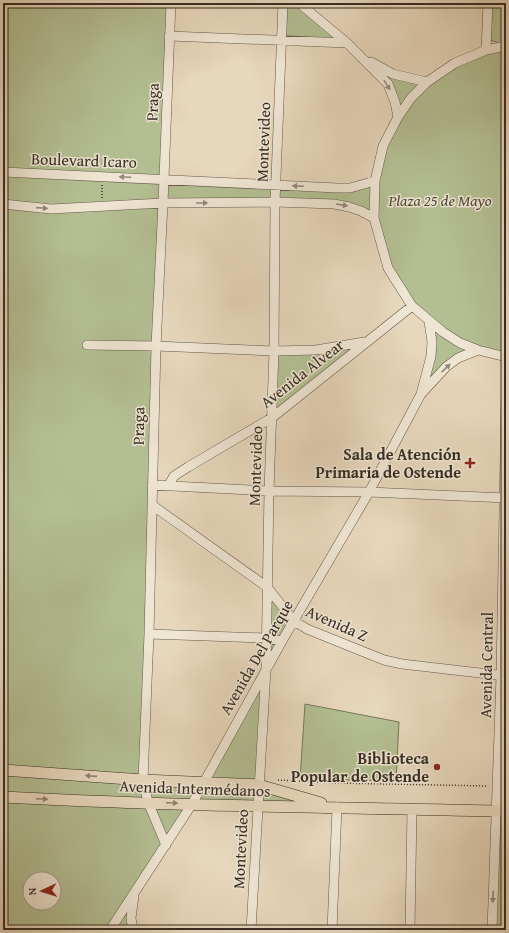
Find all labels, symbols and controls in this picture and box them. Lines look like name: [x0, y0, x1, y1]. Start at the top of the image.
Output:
one-way arrow: [383, 79, 391, 90]
street label: Praga: [139, 82, 165, 121]
street label: Montevideo: [250, 102, 276, 182]
street label: Boulevard Icaro: [31, 146, 137, 174]
one-way arrow: [118, 174, 131, 180]
one-way arrow: [292, 183, 304, 190]
park label: Plaza 25 de Mayo: [387, 188, 492, 212]
one-way arrow: [196, 200, 209, 206]
one-way arrow: [336, 203, 348, 209]
one-way arrow: [36, 205, 48, 212]
street label: Avenida Alvear: [255, 332, 349, 413]
one-way arrow: [441, 363, 451, 372]
street label: Praga: [126, 406, 150, 445]
street label: Montevideo: [242, 426, 268, 506]
place label: Sala de Atención Primaria de Ostende: [316, 442, 462, 484]
marker: Sala de Atención Primaria de Ostende: [464, 457, 476, 469]
street label: Avenida Del Parque: [213, 595, 299, 719]
street label: Avenida Z: [302, 599, 372, 647]
street label: Avenida Central: [473, 611, 499, 718]
place label: Biblioteca Popular de Ostende: [291, 746, 430, 788]
marker: Biblioteca Popular de Ostende: [432, 762, 442, 772]
one-way arrow: [85, 773, 97, 780]
street label: Avenida Intermédanos: [119, 773, 271, 803]
one-way arrow: [36, 796, 48, 803]
one-way arrow: [166, 800, 178, 807]
street label: Montevideo: [226, 808, 254, 890]
north arrow: [22, 871, 62, 911]
text: N: [24, 887, 40, 896]
one-way arrow: [490, 891, 497, 903]

